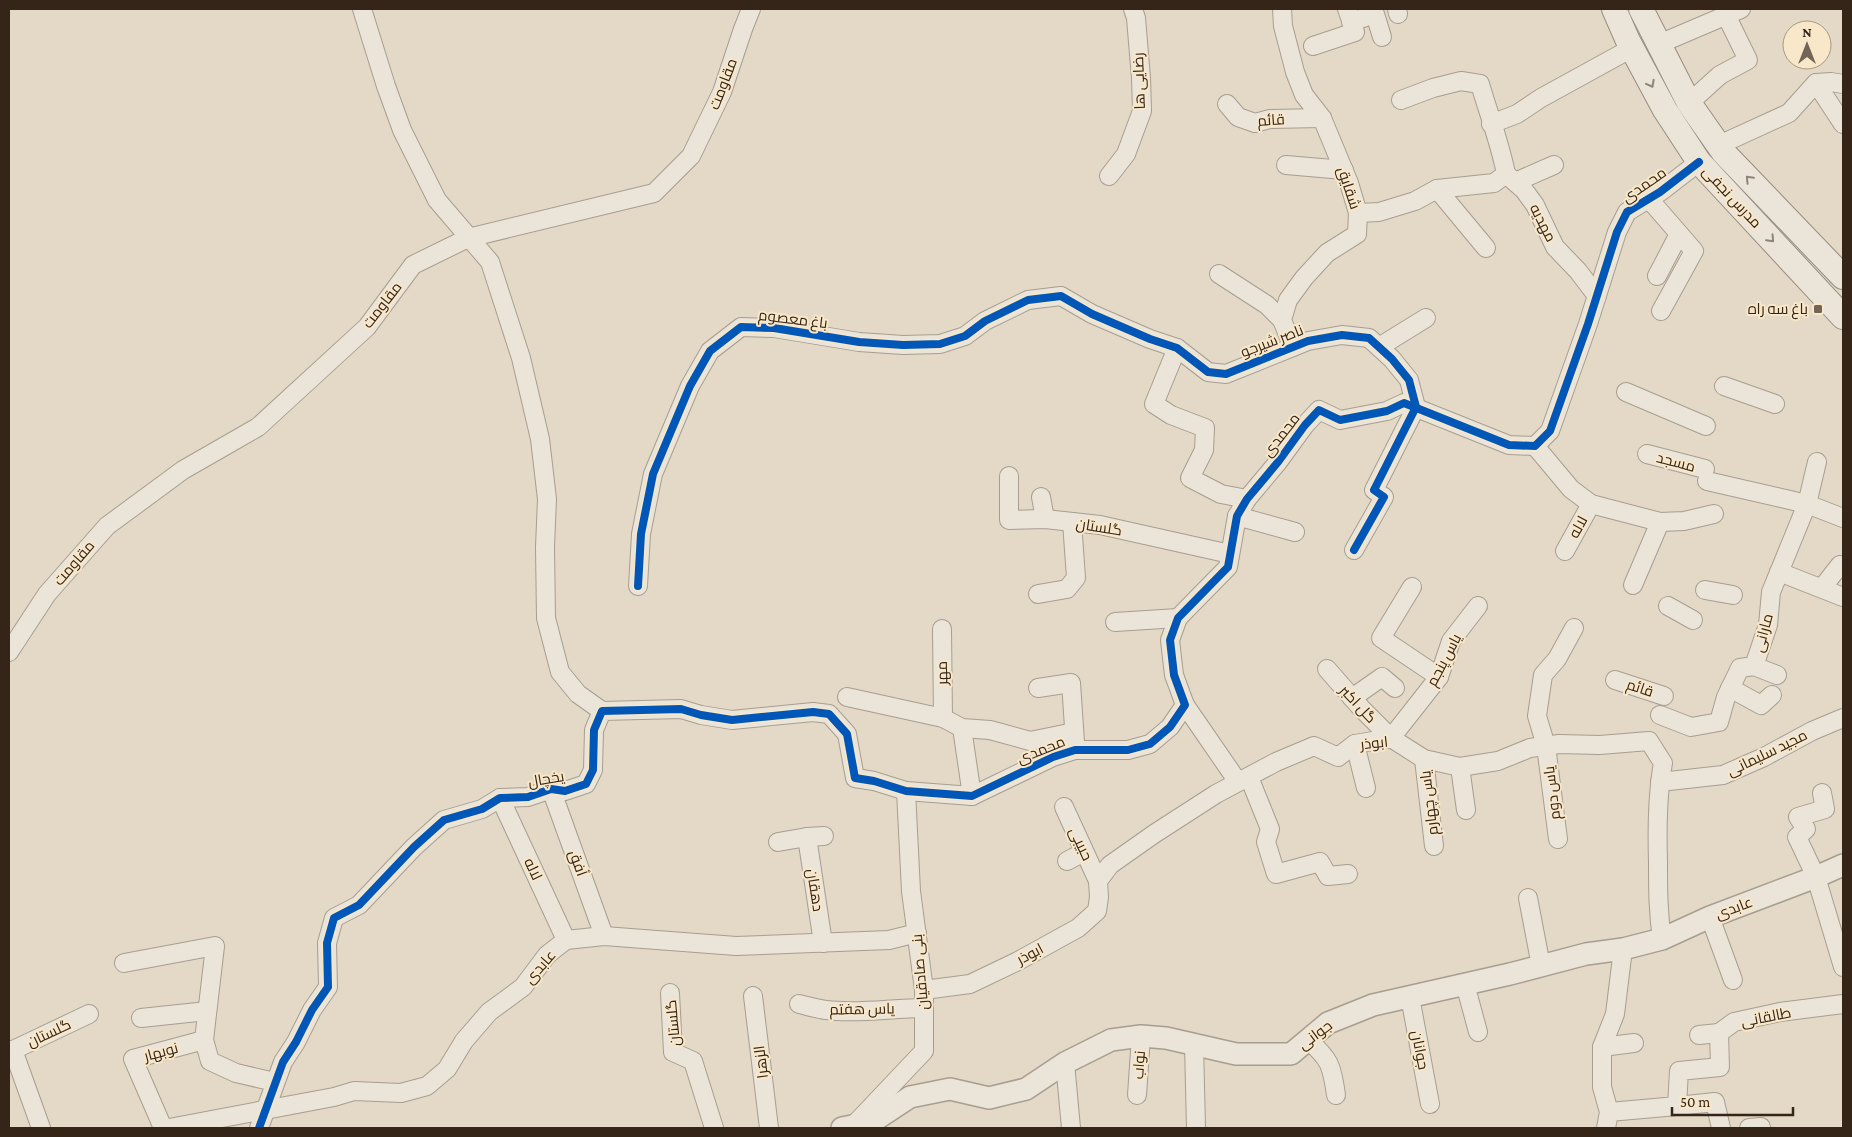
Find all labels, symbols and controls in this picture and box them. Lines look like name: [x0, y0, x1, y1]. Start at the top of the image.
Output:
north arrow: [1782, 20, 1832, 70]
text: N: [1802, 24, 1812, 40]
street label: رضایی ها: [1130, 52, 1150, 110]
street label: مقاومت: [706, 56, 741, 112]
one-way arrow: [1645, 78, 1655, 87]
street label: قائم: [1257, 111, 1285, 131]
street label: مدرس نجفی: [1698, 163, 1765, 233]
street label: محمدی: [1619, 164, 1670, 208]
street label: شقایق: [1333, 165, 1363, 212]
one-way arrow: [1746, 175, 1755, 184]
street label: مهدیه: [1525, 201, 1559, 245]
one-way arrow: [1765, 234, 1774, 243]
street label: مقاومت: [359, 279, 406, 332]
place label: باغ سه راه: [1748, 301, 1808, 320]
marker: باغ سه راه: [1812, 303, 1824, 315]
street label: باغ معصوم: [757, 307, 828, 334]
street label: ناصر شیرجو: [1238, 322, 1306, 361]
street label: محمدی: [1259, 410, 1304, 461]
street label: مسجد: [1655, 449, 1697, 475]
street label: لاله: [1566, 513, 1590, 541]
street label: گلستان: [1074, 515, 1123, 541]
street label: مقاومت: [50, 537, 98, 589]
street label: مارانی: [1750, 612, 1778, 655]
street label: یاس پنجم: [1424, 631, 1466, 690]
street label: مهر: [934, 661, 952, 686]
street label: قائم: [1624, 676, 1656, 702]
street label: گل اکبر: [1334, 681, 1379, 728]
street label: مجید سلیمانی: [1724, 727, 1811, 781]
street label: محمدی: [1015, 733, 1068, 769]
street label: ابوذر: [1358, 734, 1389, 754]
street label: یاس دوم: [1541, 765, 1565, 821]
street label: یخچال: [527, 768, 566, 792]
street label: یاس چهارم: [1417, 769, 1443, 836]
street label: حبیبی: [1065, 825, 1096, 864]
street label: اُفق: [564, 847, 592, 879]
street label: لاله: [521, 855, 545, 883]
street label: دهقان: [802, 867, 826, 913]
street label: عابدی: [1713, 894, 1756, 924]
street label: بنی صادقیان: [909, 933, 933, 1011]
street label: ابوذر: [1013, 940, 1047, 969]
street label: عابدی: [521, 947, 560, 988]
street label: گلستان: [663, 999, 685, 1047]
street label: یاس هفتم: [829, 1000, 895, 1020]
street label: طالقانی: [1739, 1004, 1793, 1032]
street label: گلستان: [25, 1016, 74, 1052]
street label: جوانی: [1295, 1017, 1336, 1055]
street label: جوانان: [1406, 1029, 1432, 1071]
street label: نوبهار: [141, 1040, 180, 1066]
street label: الزهرا: [751, 1044, 772, 1079]
street label: نواب: [1130, 1050, 1149, 1080]
scale bar: [1672, 1084, 1793, 1116]
text: 50 m: [1680, 1094, 1710, 1110]

